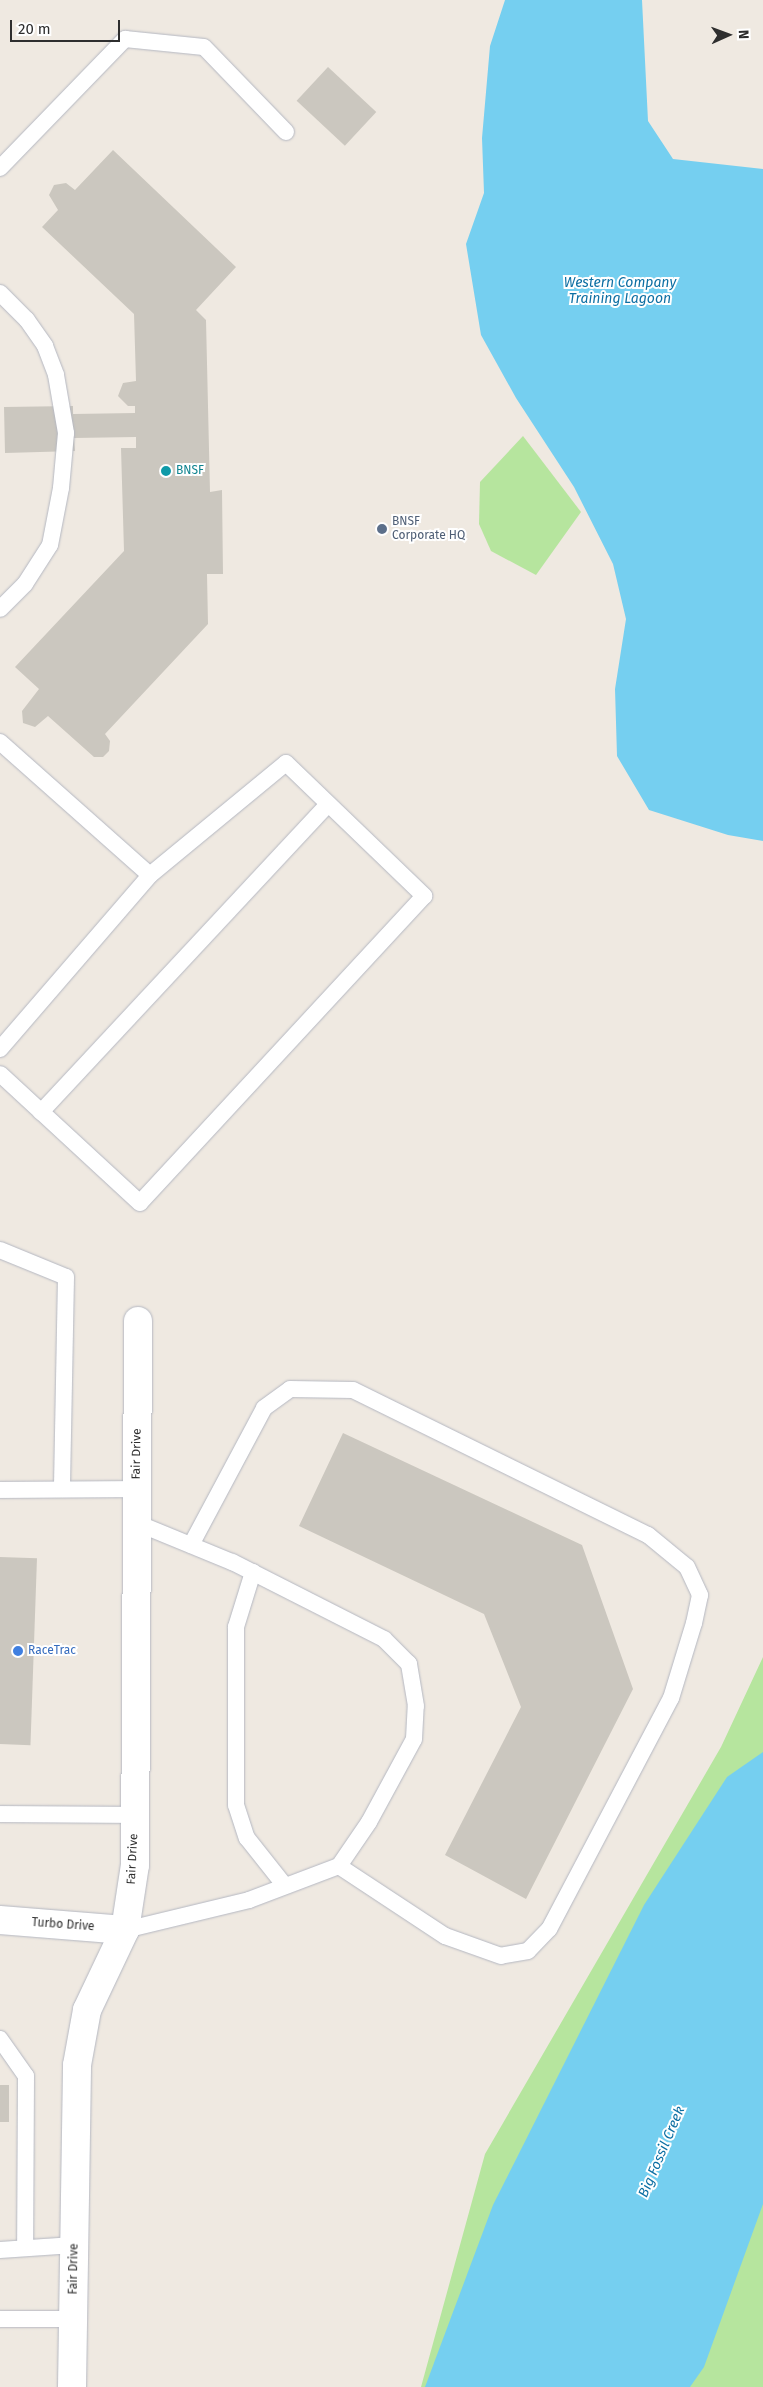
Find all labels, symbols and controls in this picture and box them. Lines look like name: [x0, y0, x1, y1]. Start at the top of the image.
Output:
scale bar: [12, 10, 122, 42]
north arrow: [703, 10, 753, 60]
text: 20 m: [18, 20, 51, 38]
text: N: [735, 30, 752, 39]
water label: Western Company Training Lagoon: [564, 275, 676, 308]
place label: BNSF: [176, 464, 204, 478]
marker: BNSF: [160, 465, 172, 477]
place label: BNSF Corporate HQ: [392, 515, 465, 543]
marker: BNSF Corporate HQ: [376, 523, 388, 535]
street label: Fair Drive: [129, 1428, 145, 1480]
place label: RaceTrac: [28, 1644, 76, 1658]
marker: RaceTrac: [12, 1645, 24, 1657]
street label: Fair Drive: [124, 1833, 142, 1885]
street label: Turbo Drive: [31, 1916, 95, 1934]
water label: Big Fossil Creek: [635, 2104, 689, 2200]
street label: Fair Drive: [66, 2243, 82, 2295]

